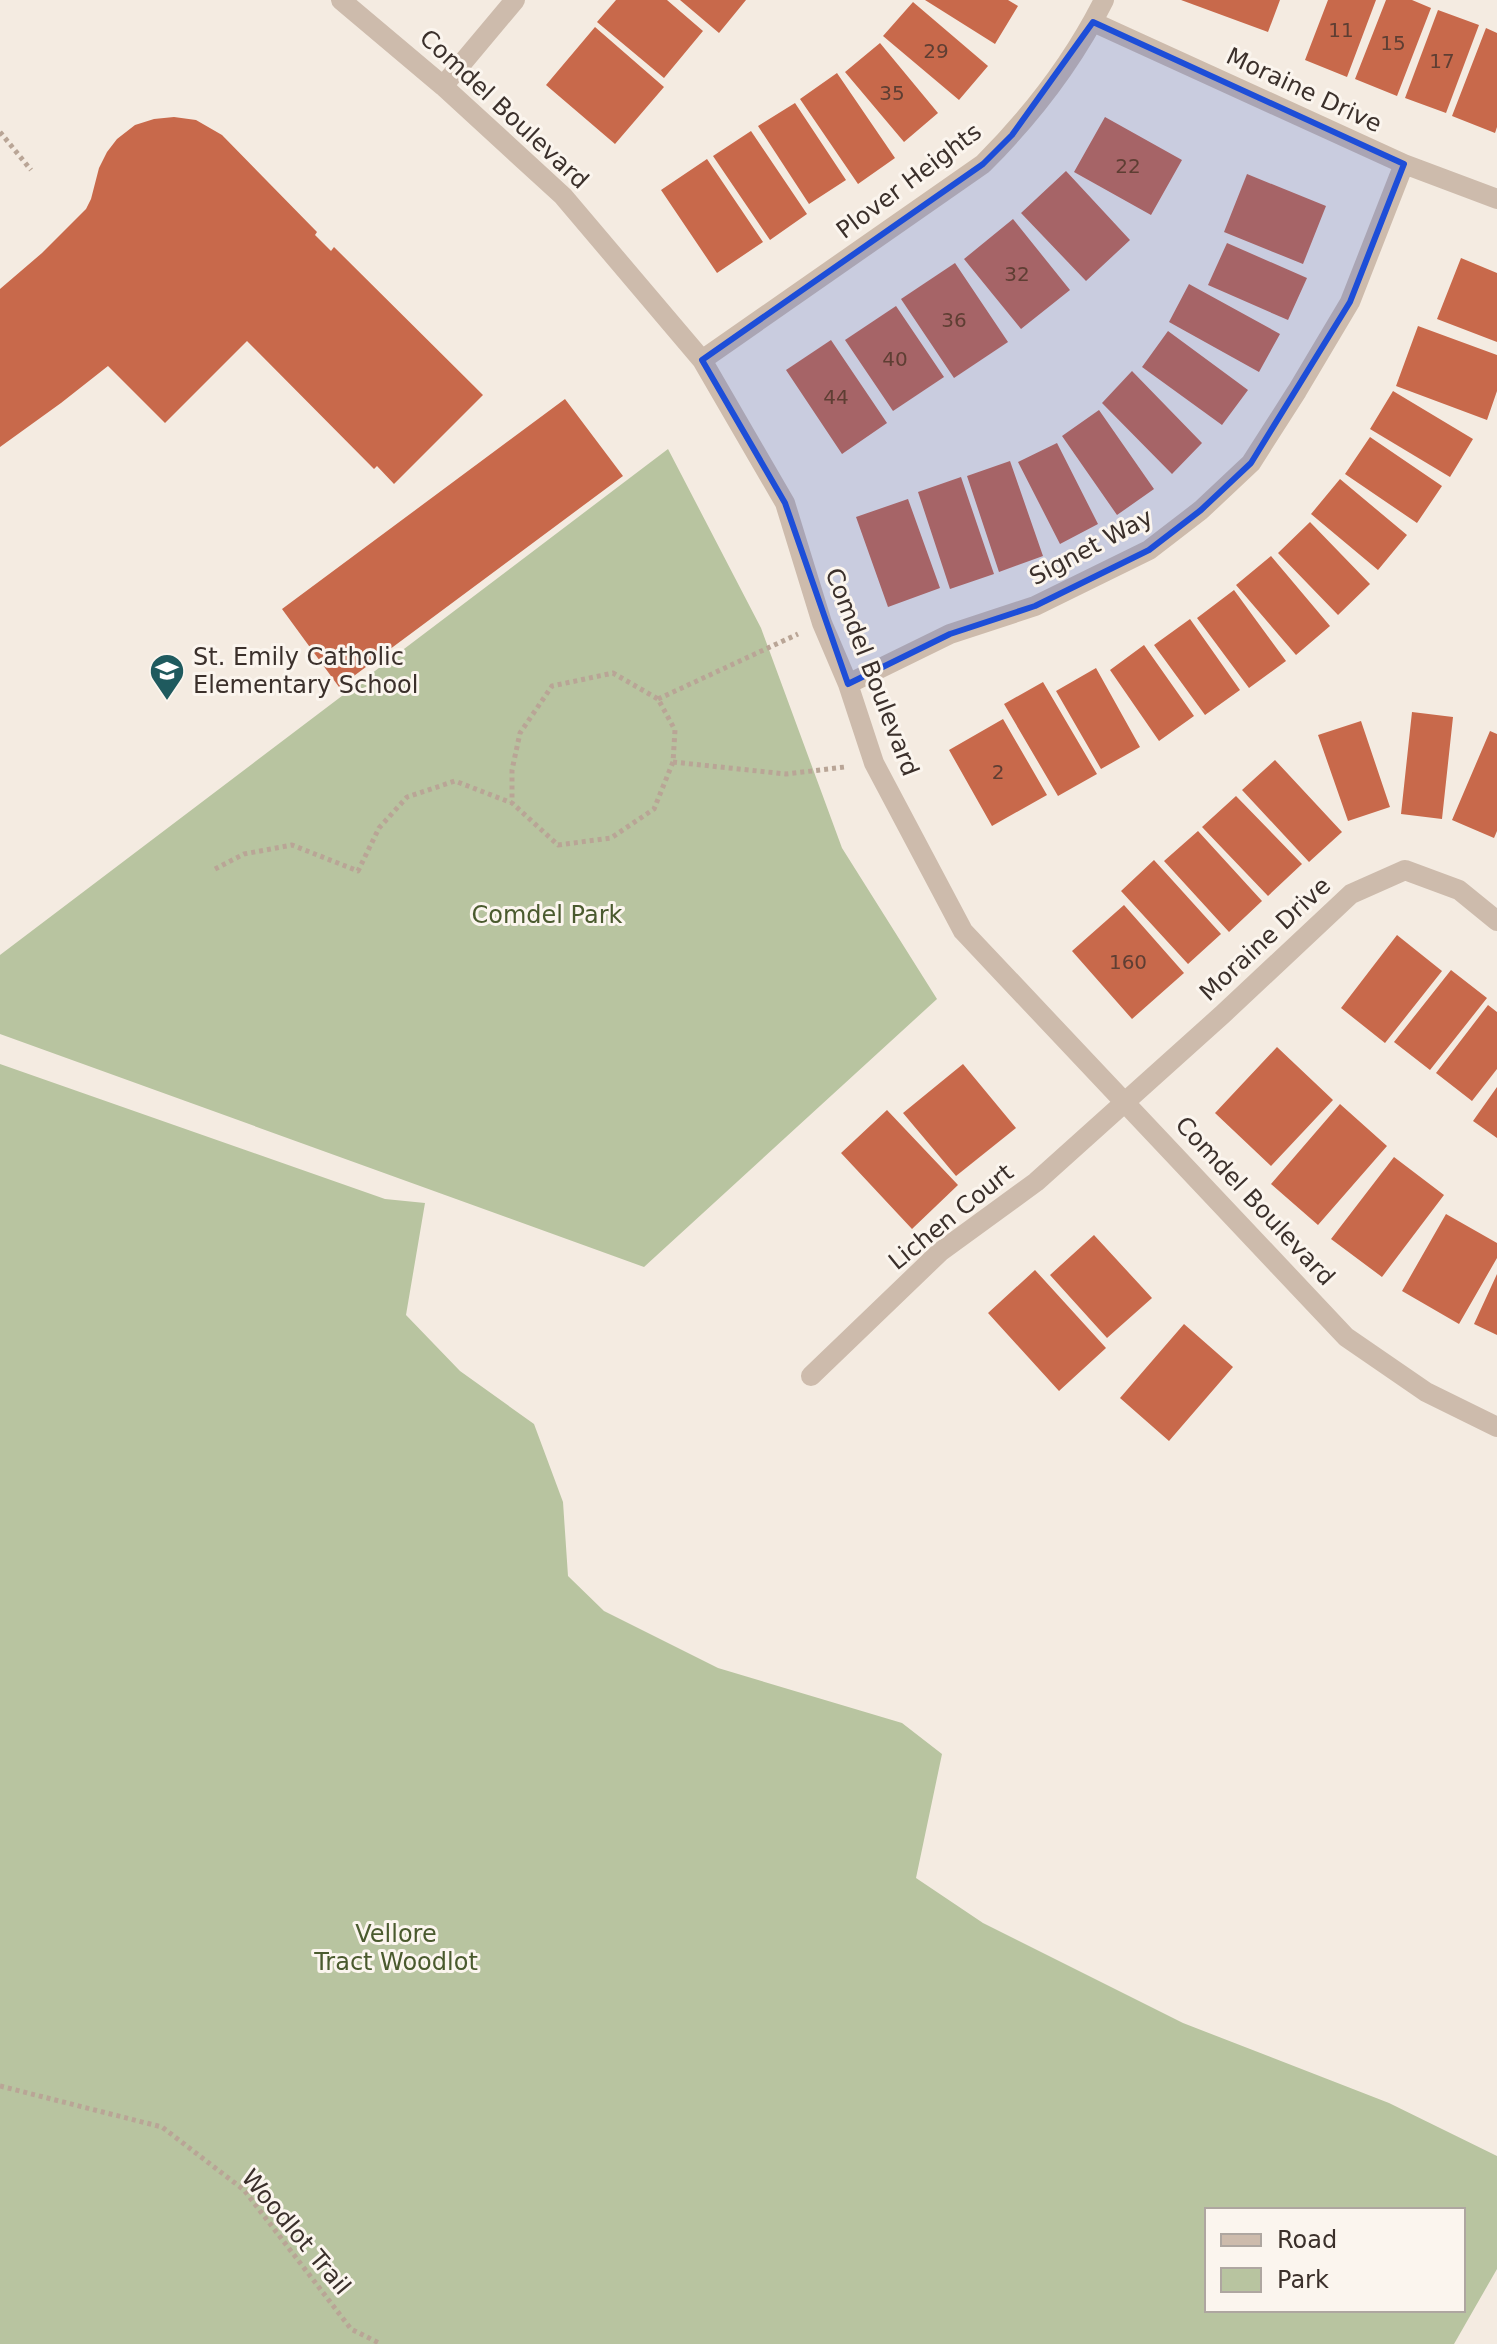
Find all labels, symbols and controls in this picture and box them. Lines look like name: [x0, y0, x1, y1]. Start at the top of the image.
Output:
house number: 11: [1328, 18, 1354, 42]
street label: Comdel Boulevard: [414, 24, 594, 194]
house number: 15: [1380, 31, 1406, 55]
house number: 29: [923, 39, 949, 63]
street label: Moraine Drive: [1222, 42, 1386, 138]
house number: 17: [1429, 49, 1455, 73]
house number: 35: [879, 81, 905, 105]
street label: Plover Heights: [831, 117, 987, 245]
house number: 22: [1115, 154, 1141, 178]
house number: 32: [1004, 262, 1030, 286]
house number: 36: [941, 308, 967, 332]
house number: 40: [882, 347, 908, 371]
house number: 44: [823, 385, 849, 409]
street label: Signet Way: [1025, 503, 1157, 591]
street label: Comdel Boulevard: [819, 564, 925, 780]
place label: St. Emily Catholic Elementary School: [193, 643, 418, 699]
school or university icon: St. Emily Catholic Elementary School: [148, 652, 186, 702]
house number: 2: [992, 760, 1004, 784]
street label: Moraine Drive: [1194, 871, 1336, 1007]
park label: Comdel Park: [472, 901, 623, 929]
house number: 160: [1109, 950, 1147, 974]
street label: Comdel Boulevard: [1170, 1111, 1340, 1291]
street label: Lichen Court: [883, 1158, 1019, 1276]
park label: Vellore Tract Woodlot: [313, 1920, 478, 1976]
street label: Woodlot Trail: [236, 2164, 356, 2300]
legend: [1205, 2208, 1465, 2312]
text: Road: [1277, 2226, 1337, 2254]
text: Park: [1277, 2266, 1329, 2294]

